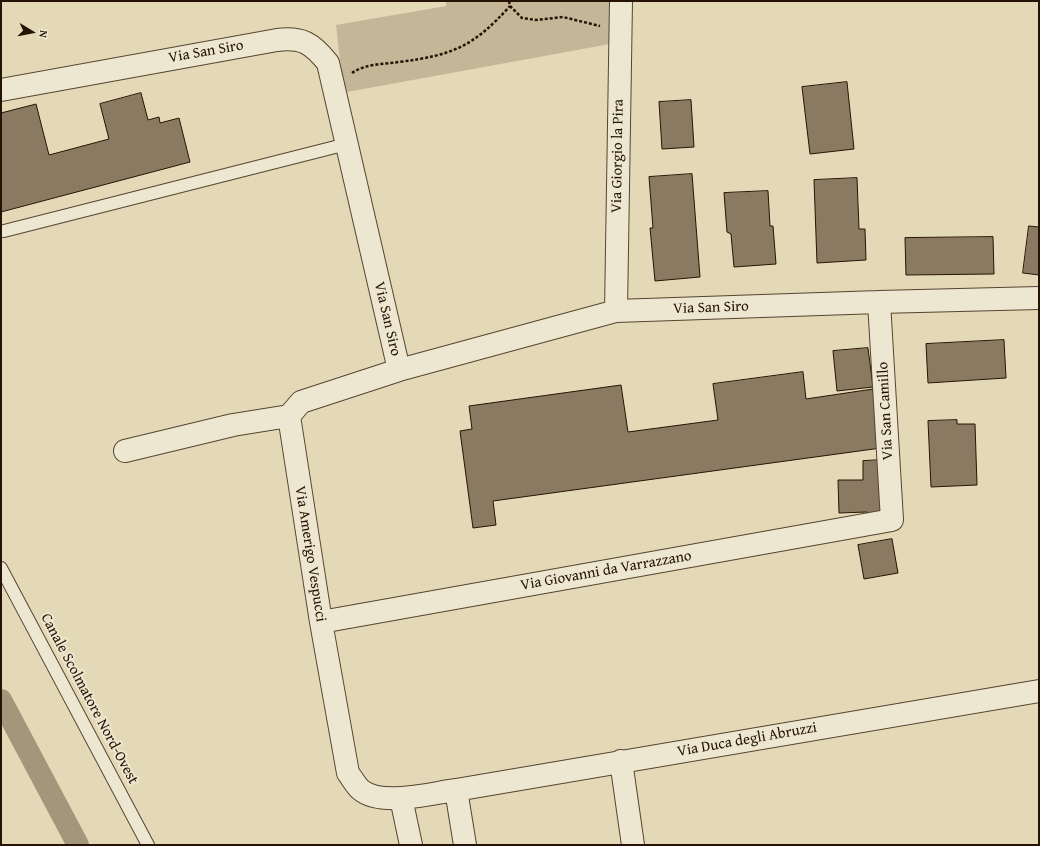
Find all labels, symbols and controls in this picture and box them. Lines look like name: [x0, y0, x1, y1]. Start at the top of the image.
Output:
north arrow: [12, 12, 52, 52]
text: N: [35, 29, 52, 39]
street label: Via San Siro: [167, 37, 245, 67]
street label: Via Giorgio la Pira: [608, 99, 628, 213]
street label: Via San Siro: [370, 280, 404, 358]
street label: Via San Siro: [673, 298, 749, 318]
street label: Via San Camillo: [874, 361, 898, 461]
street label: Via Amerigo Vespucci: [290, 485, 330, 623]
street label: Via Giovanni da Varrazzano: [519, 547, 693, 595]
street label: Canale Scolmatore Nord-Ovest: [36, 610, 142, 788]
street label: Via Duca degli Abruzzi: [676, 719, 818, 761]

